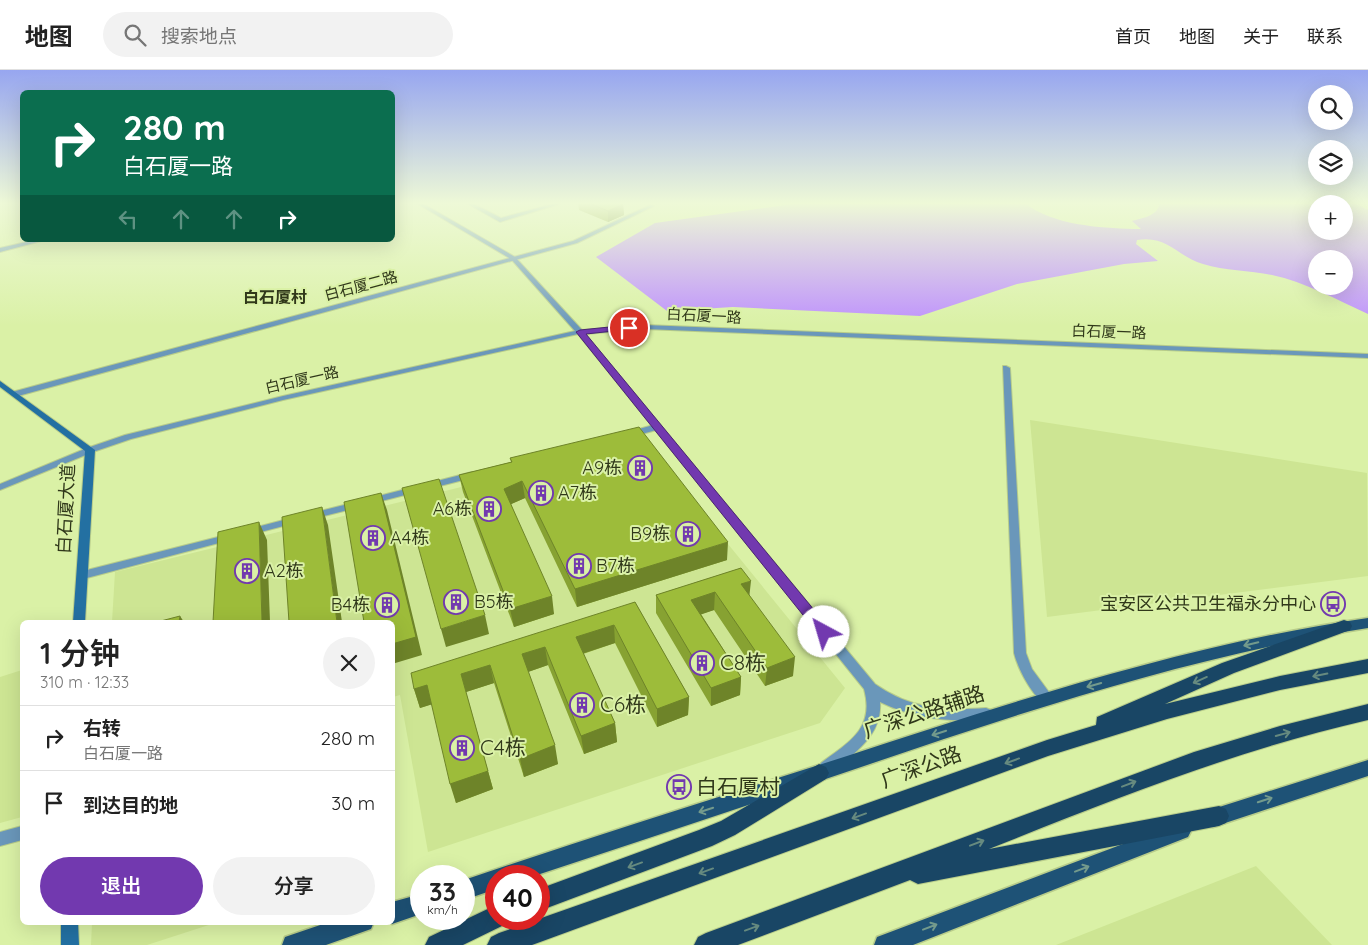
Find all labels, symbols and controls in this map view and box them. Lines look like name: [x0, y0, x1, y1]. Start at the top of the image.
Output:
search box: [103, 12, 453, 57]
text: 地图: [25, 21, 73, 51]
icon: search: [121, 21, 149, 49]
text: 搜索地点: [161, 24, 237, 48]
text: 首页: [1115, 25, 1151, 48]
text: 地图: [1179, 25, 1215, 48]
text: 关于: [1243, 25, 1279, 48]
text: 联系: [1307, 25, 1343, 48]
map controls: [1308, 85, 1353, 295]
button: search: [1308, 85, 1353, 130]
text: 280 m: [123, 105, 226, 149]
icon: right: [40, 110, 105, 175]
button: layers: [1308, 140, 1353, 185]
text: 白石厦一路: [123, 152, 233, 180]
button: +: [1308, 195, 1353, 240]
icon: left: [114, 205, 142, 233]
icon: ahead: [167, 205, 195, 233]
icon: ahead: [220, 205, 248, 233]
icon: right: [273, 205, 301, 233]
button: −: [1308, 250, 1353, 295]
street label: 白石厦二路: [322, 267, 400, 304]
district label: 白石厦村: [243, 287, 307, 307]
street label: 白石厦一路: [666, 304, 742, 327]
pin: [608, 307, 650, 349]
icon: arrive: [615, 314, 643, 342]
street label: 白石厦一路: [1071, 321, 1147, 342]
street label: 白石厦一路: [263, 362, 341, 397]
building icon: A9栋: [627, 455, 653, 481]
place label: A9栋: [582, 456, 622, 479]
street label: 白石厦大道: [52, 463, 79, 555]
building icon: A7栋: [528, 480, 554, 506]
place label: A7栋: [558, 481, 597, 504]
building icon: A6栋: [476, 496, 502, 522]
place label: A6栋: [433, 497, 472, 520]
building icon: B9栋: [675, 521, 701, 547]
place label: B9栋: [630, 522, 670, 545]
building icon: A4栋: [360, 525, 386, 551]
place label: A4栋: [390, 526, 429, 549]
building icon: B7栋: [566, 553, 592, 579]
place label: B7栋: [596, 554, 635, 577]
building icon: A2栋: [234, 558, 260, 584]
place label: A2栋: [264, 559, 304, 582]
building icon: B5栋: [443, 589, 469, 615]
place label: B5栋: [474, 590, 514, 613]
bus stop icon: 宝安区公共卫生福永分中心: [1320, 591, 1346, 617]
building icon: B4栋: [374, 592, 400, 618]
place label: 宝安区公共卫生福永分中心: [1100, 592, 1316, 615]
place label: B4栋: [331, 593, 370, 616]
position arrow: [797, 605, 849, 657]
text: 1 分钟: [40, 634, 120, 672]
button: close: [323, 637, 375, 689]
one-way arrow: [1244, 640, 1260, 649]
place label: C8栋: [720, 649, 766, 675]
building icon: C8栋: [689, 650, 715, 676]
one-way arrow: [1313, 671, 1329, 680]
text: 310 m · 12:33: [40, 672, 129, 692]
one-way arrow: [1193, 676, 1208, 686]
street label: 广深公路辅路: [860, 679, 988, 743]
one-way arrow: [1086, 680, 1102, 690]
place label: C6栋: [600, 691, 646, 717]
building icon: C6栋: [569, 692, 595, 718]
text: 右转: [83, 716, 121, 740]
icon: right: [40, 724, 68, 752]
text: 280 m: [320, 726, 375, 750]
one-way arrow: [1274, 728, 1290, 738]
one-way arrow: [931, 729, 947, 738]
place label: C4栋: [480, 734, 526, 760]
building icon: C4栋: [449, 735, 475, 761]
street label: 广深公路: [877, 739, 965, 793]
text: 白石厦一路: [83, 743, 163, 763]
one-way arrow: [1005, 757, 1020, 766]
place label: 白石厦村: [696, 773, 780, 799]
bus stop icon: 白石厦村: [666, 774, 692, 800]
one-way arrow: [1121, 779, 1136, 788]
icon: arrive: [40, 789, 68, 817]
text: 30 m: [331, 791, 375, 815]
text: 到达目的地: [83, 793, 178, 817]
one-way arrow: [1257, 795, 1273, 805]
one-way arrow: [699, 806, 714, 815]
one-way arrow: [852, 812, 867, 821]
one-way arrow: [969, 838, 984, 847]
button: 退出: [40, 857, 203, 915]
button: 分享: [213, 857, 375, 915]
one-way arrow: [628, 861, 643, 870]
one-way arrow: [1074, 864, 1089, 873]
speed limit sign: 40: [485, 865, 550, 930]
one-way arrow: [699, 867, 715, 876]
text: 33: [429, 876, 456, 907]
text: km/h: [427, 902, 458, 917]
one-way arrow: [922, 922, 937, 932]
one-way arrow: [744, 923, 759, 932]

